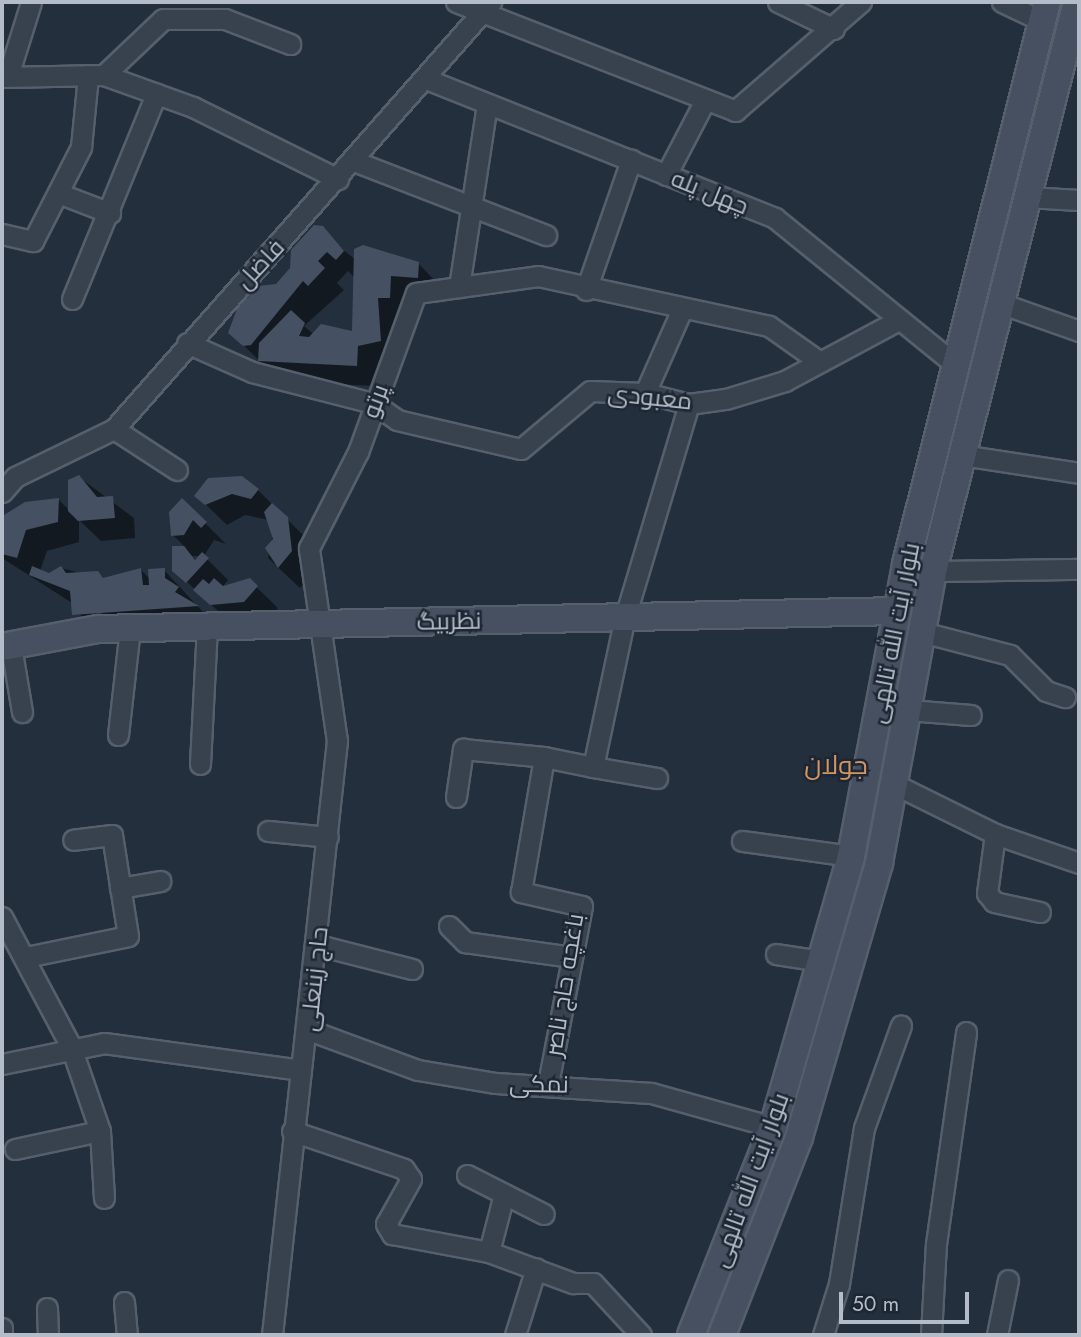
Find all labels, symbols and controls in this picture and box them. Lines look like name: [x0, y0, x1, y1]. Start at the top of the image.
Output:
street label: چهل پله: [667, 164, 753, 220]
street label: فاضل: [230, 233, 290, 295]
street label: معبودی: [606, 378, 694, 416]
street label: پرتو: [356, 380, 394, 422]
street label: بلوار آیت الله تالهی: [862, 540, 926, 726]
street label: نظربیگ: [416, 606, 482, 636]
district label: جولان: [804, 750, 868, 782]
street label: باغچه حاج ناصر: [538, 911, 590, 1059]
street label: حاج زینعلی: [294, 925, 334, 1033]
street label: نمکی: [509, 1069, 569, 1099]
street label: بلوار آیت الله تالهی: [705, 1089, 795, 1271]
scale bar: [843, 1278, 972, 1322]
text: 50 m: [852, 1289, 899, 1319]

